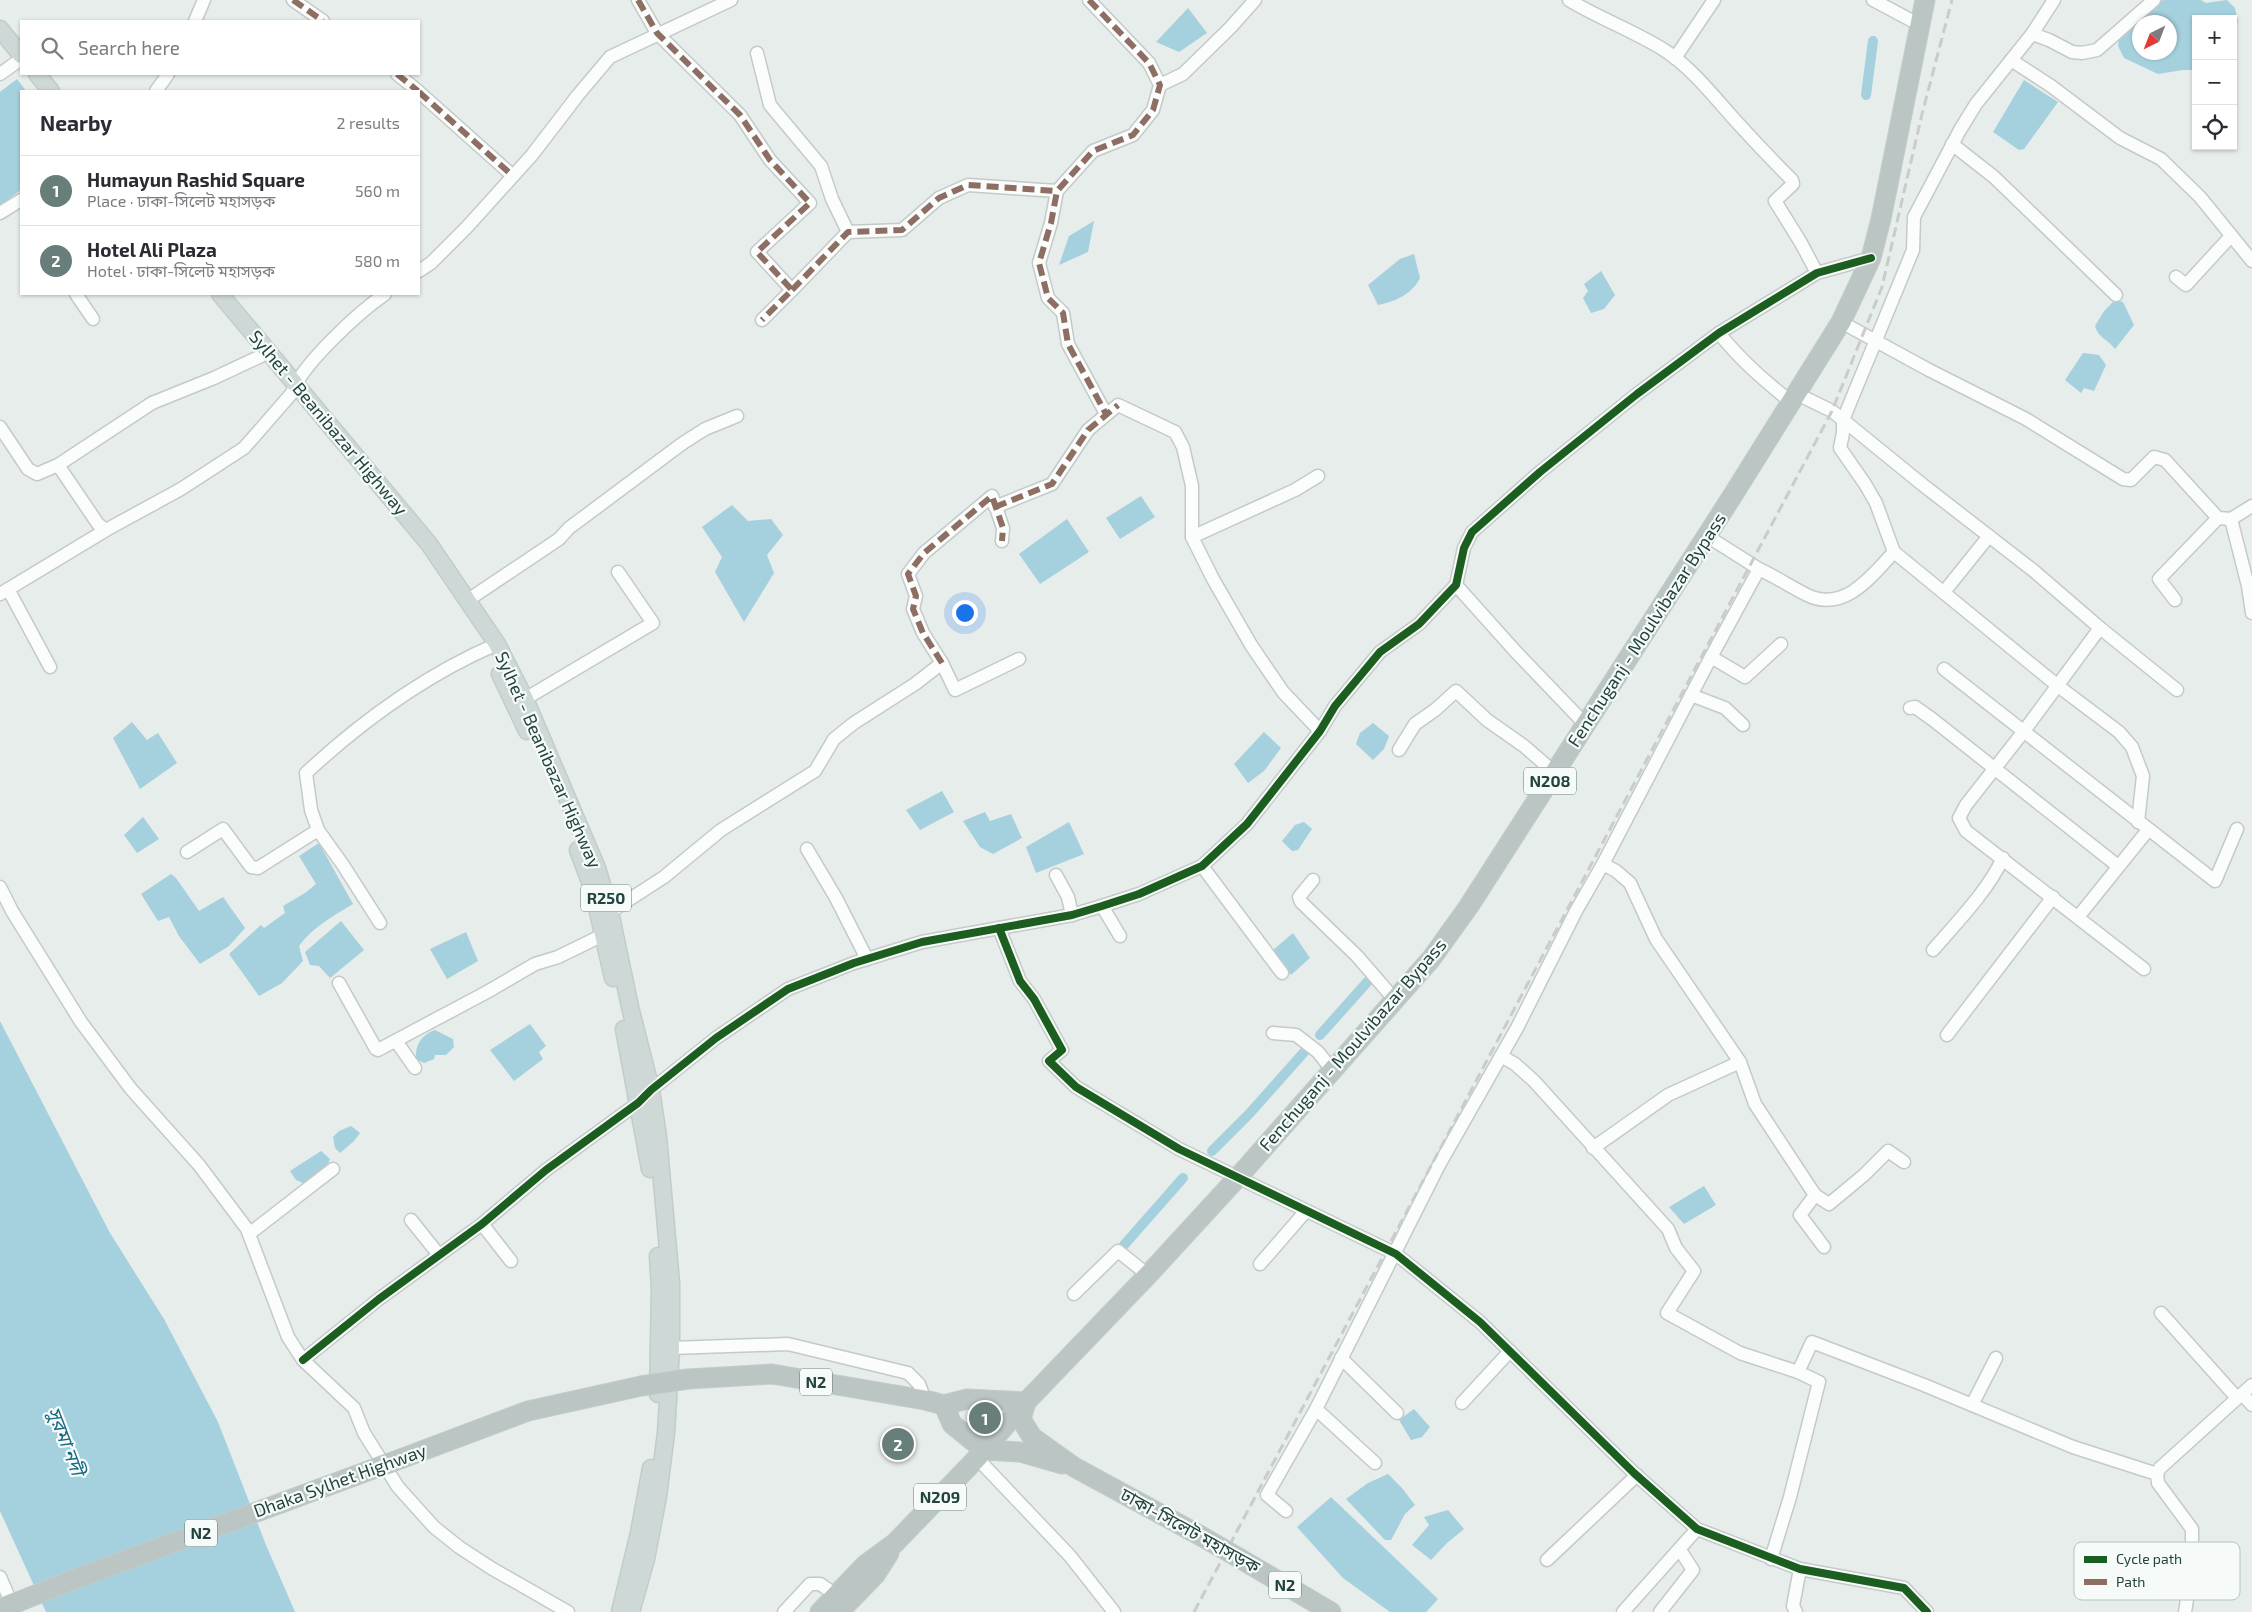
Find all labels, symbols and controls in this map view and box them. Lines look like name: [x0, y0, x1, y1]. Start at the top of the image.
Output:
north arrow: [2132, 15, 2177, 60]
map controls: [2192, 15, 2237, 150]
button: +: [2192, 15, 2237, 60]
search box: [20, 20, 420, 75]
icon: search: [38, 34, 66, 62]
text: Search here: [78, 36, 180, 59]
button: −: [2192, 60, 2237, 105]
button: locate: [2192, 105, 2237, 150]
text: Nearby: [40, 110, 112, 135]
text: 2 results: [337, 113, 400, 132]
text: Humayun Rashid Square: [87, 168, 305, 191]
text: 1: [53, 181, 59, 200]
text: 560 m: [355, 181, 400, 200]
text: Place · ঢাকা-সিলেট মহাসড়ক: [87, 191, 275, 210]
text: Hotel Ali Plaza: [87, 238, 217, 261]
text: 2: [51, 251, 61, 270]
text: 580 m: [354, 251, 400, 270]
text: Hotel · ঢাকা-সিলেট মহাসড়ক: [87, 261, 275, 280]
street label: Sylhet - Beanibazar Highway: [245, 325, 413, 520]
street label: Fenchuganj - Moulvibazar Bypass: [1562, 508, 1730, 751]
your location: [952, 600, 978, 626]
street label: Sylhet - Beanibazar Highway: [491, 648, 607, 872]
road number: N208: [1524, 768, 1576, 794]
road number: R250: [581, 884, 631, 911]
street label: Fenchuganj - Moulvibazar Bypass: [1254, 934, 1451, 1155]
road number: N2: [800, 1368, 832, 1395]
pin: 1: [969, 1399, 1001, 1437]
water label: সুরমা নদী: [42, 1404, 91, 1482]
pin: 2: [882, 1425, 914, 1463]
street label: Dhaka Sylhet Highway: [250, 1438, 430, 1522]
street label: ঢাকা-সিলেট মহাসড়ক: [1116, 1482, 1264, 1578]
road number: N209: [914, 1484, 966, 1510]
road number: N2: [185, 1520, 217, 1546]
legend: [2074, 1542, 2240, 1600]
text: Cycle path: [2116, 1550, 2182, 1567]
road number: N2: [1269, 1572, 1301, 1598]
text: Path: [2116, 1573, 2145, 1590]

